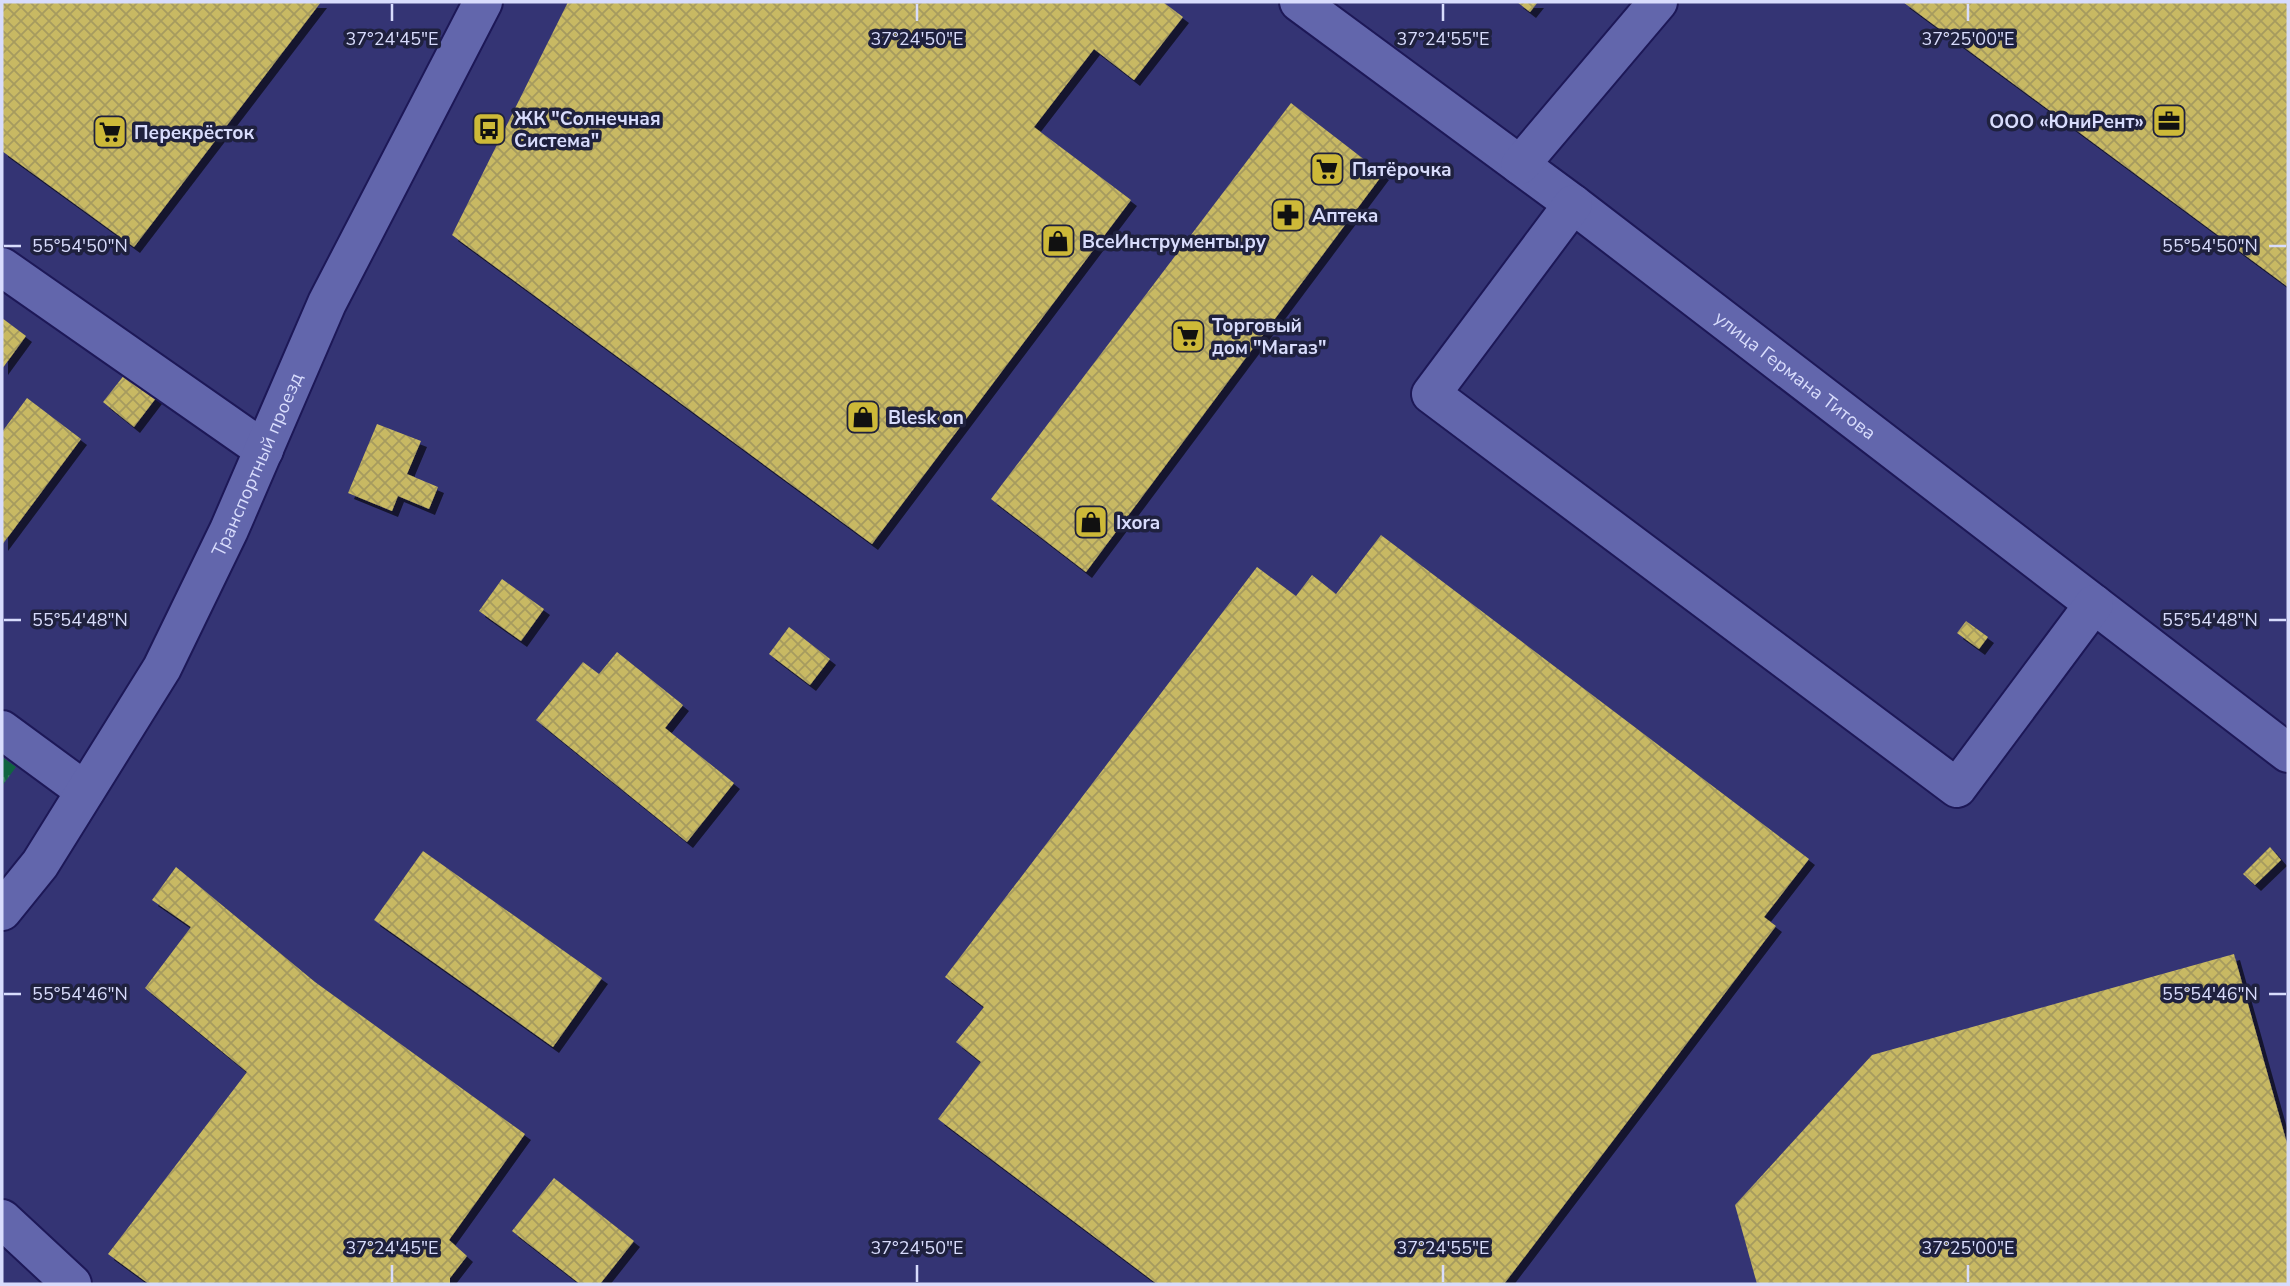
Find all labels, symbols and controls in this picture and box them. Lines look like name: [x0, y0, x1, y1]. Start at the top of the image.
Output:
text: 37°24'45"E: [346, 27, 439, 51]
text: 37°24'50"E: [871, 27, 964, 51]
text: 37°24'55"E: [1397, 27, 1490, 51]
text: 37°25'00"E: [1922, 27, 2015, 51]
office icon: ООО «ЮниРент»: [2150, 102, 2188, 140]
place label: ЖК "Солнечная Система": [514, 106, 661, 154]
place label: ООО «ЮниРент»: [1989, 109, 2144, 135]
bus stop icon: ЖК "Солнечная Система": [470, 110, 508, 148]
supermarket icon: Перекрёсток: [91, 113, 129, 151]
place label: Перекрёсток: [134, 120, 255, 146]
supermarket icon: Пятёрочка: [1308, 150, 1346, 188]
place label: Пятёрочка: [1352, 157, 1452, 183]
pharmacy icon: Аптека: [1269, 196, 1307, 234]
place label: Аптека: [1312, 203, 1378, 229]
shop icon: ВсеИнструменты.ру: [1039, 222, 1077, 260]
place label: ВсеИнструменты.ру: [1082, 229, 1267, 255]
text: 55°54'50"N: [32, 234, 128, 258]
text: 55°54'50"N: [2162, 234, 2258, 258]
street label: улица Германа Титова: [1709, 305, 1881, 446]
place label: Торговый дом "Магаз": [1212, 313, 1326, 361]
supermarket icon: Торговый дом "Магаз": [1169, 317, 1207, 355]
street label: Транспортный проезд: [206, 369, 309, 561]
shop icon: Blesk on: [844, 398, 882, 436]
place label: Blesk on: [888, 405, 964, 431]
shop icon: Ixora: [1072, 503, 1110, 541]
place label: Ixora: [1116, 510, 1160, 536]
text: 55°54'48"N: [32, 608, 128, 632]
text: 55°54'48"N: [2162, 608, 2258, 632]
text: 55°54'46"N: [32, 982, 128, 1006]
text: 55°54'46"N: [2162, 982, 2258, 1006]
text: 37°24'45"E: [346, 1236, 439, 1260]
text: 37°24'50"E: [871, 1236, 964, 1260]
text: 37°24'55"E: [1397, 1236, 1490, 1260]
text: 37°25'00"E: [1922, 1236, 2015, 1260]

